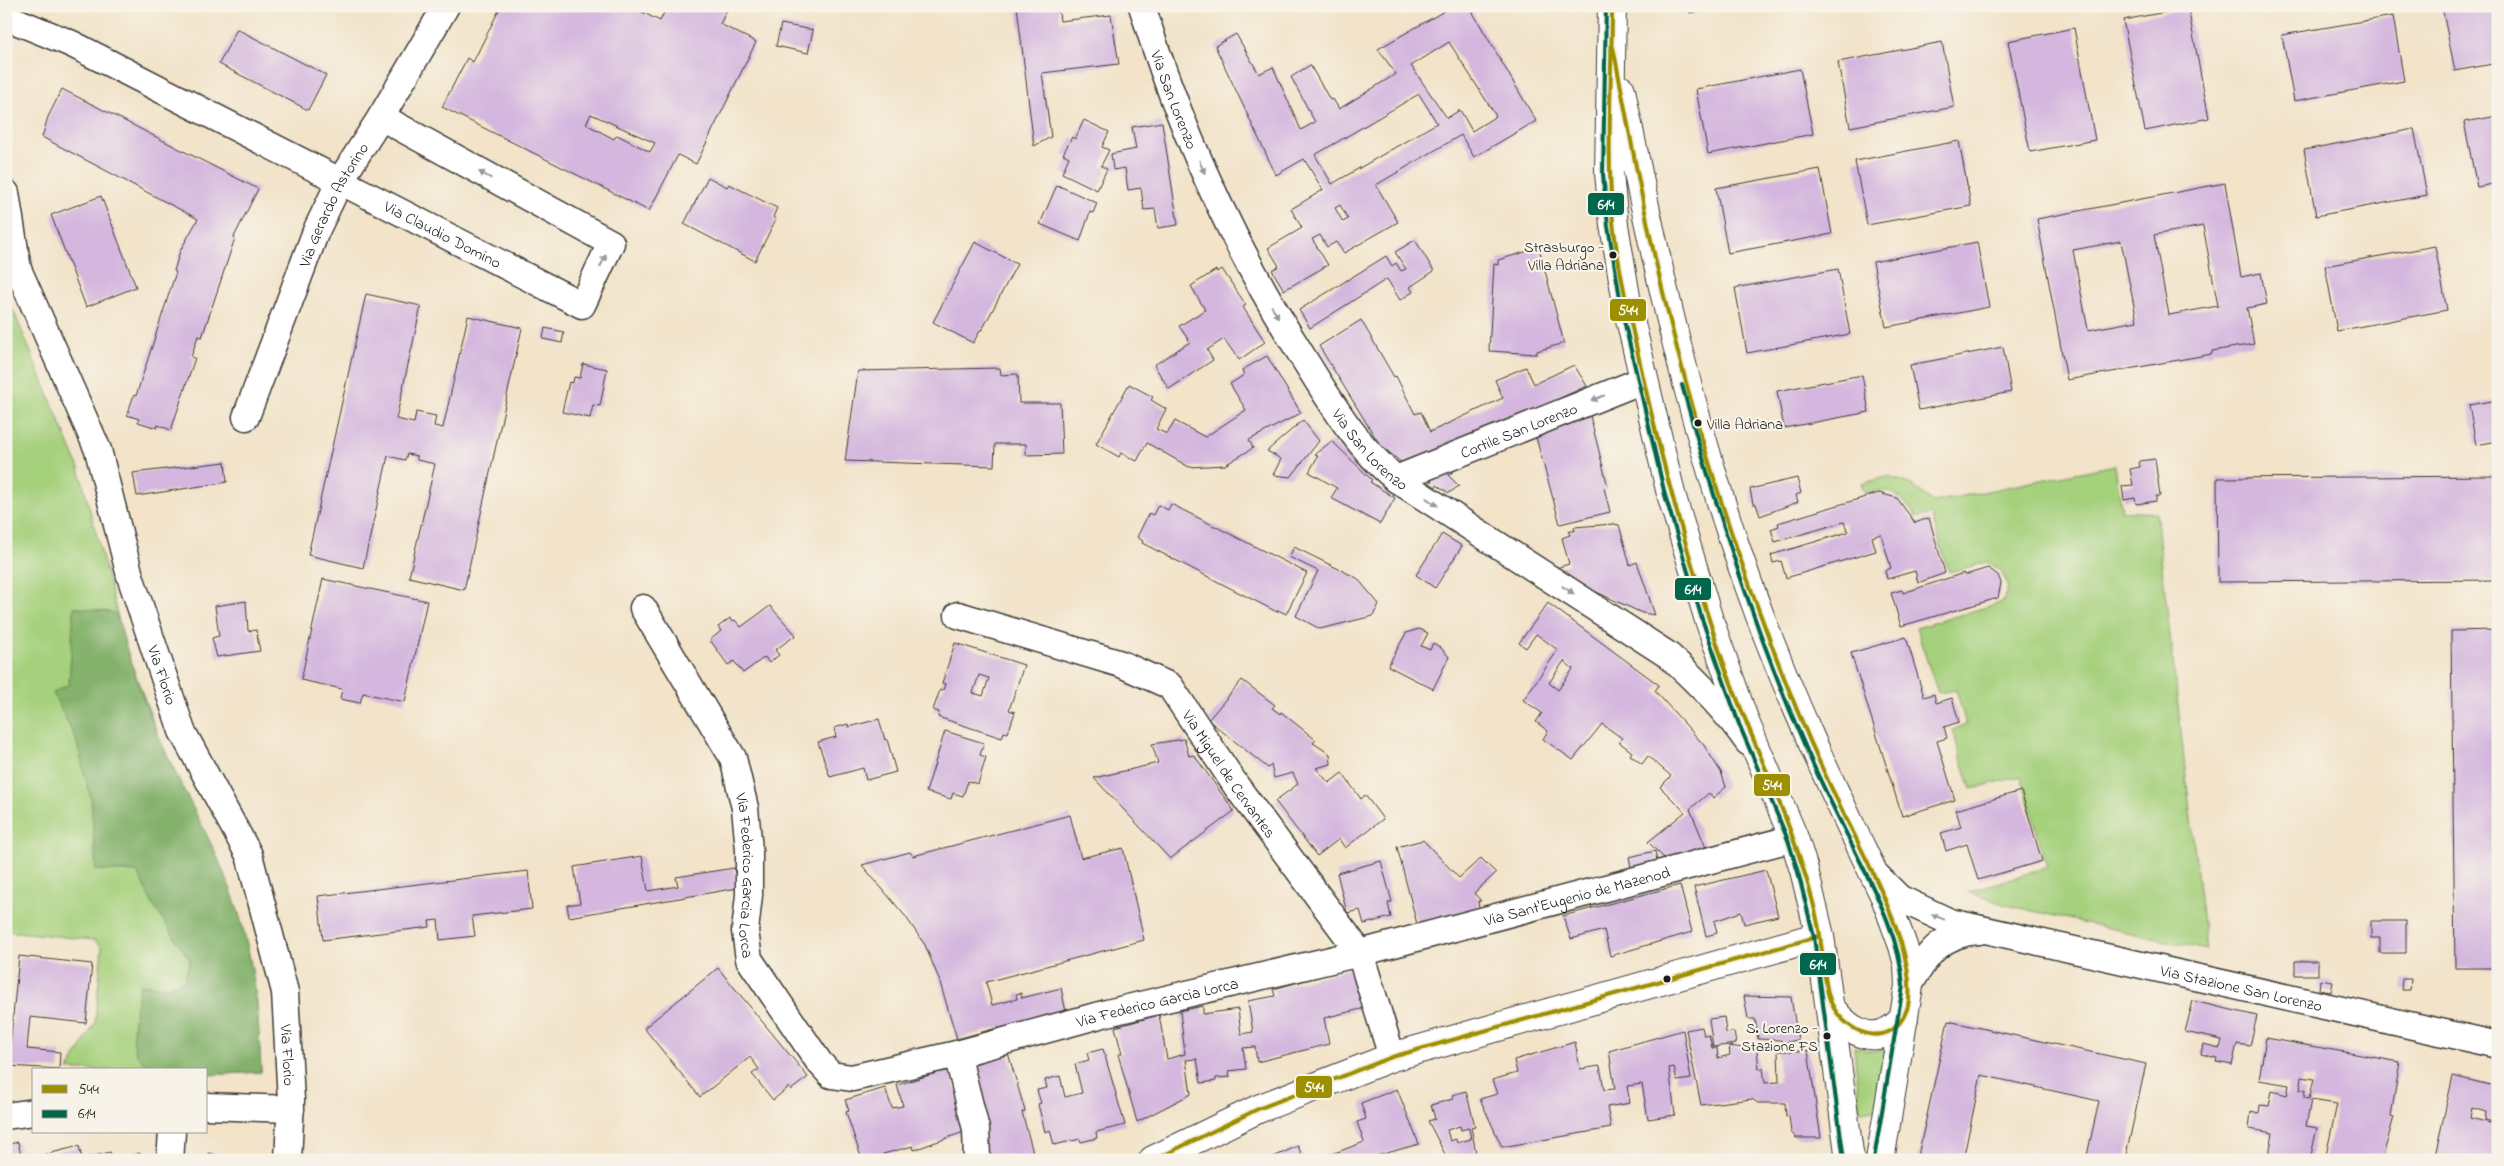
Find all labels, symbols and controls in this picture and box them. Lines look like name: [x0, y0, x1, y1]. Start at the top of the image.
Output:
street label: Via San Lorenzo: [1143, 47, 1203, 153]
street label: Via Gerardo Astorino: [293, 138, 376, 272]
one-way arrow: [1198, 160, 1206, 174]
one-way arrow: [479, 170, 492, 179]
line badge: 614: [1587, 192, 1625, 216]
street label: Via Claudio Domino: [378, 195, 505, 276]
text: 614: [1597, 195, 1614, 216]
place label: Strasburgo - Villa Adriana: [1524, 237, 1604, 277]
marker: Strasburgo - Villa Adriana: [1608, 250, 1618, 260]
one-way arrow: [599, 254, 607, 268]
line badge: 544: [1609, 298, 1647, 322]
text: 544: [1618, 301, 1638, 322]
one-way arrow: [1271, 304, 1279, 319]
one-way arrow: [1591, 395, 1605, 403]
street label: Cortile San Lorenzo: [1457, 397, 1581, 466]
street label: Via San Lorenzo: [1324, 404, 1412, 498]
place label: Villa Adriana: [1706, 414, 1783, 436]
marker: Villa Adriana: [1693, 418, 1703, 428]
one-way arrow: [1425, 497, 1438, 507]
line badge: 614: [1674, 577, 1712, 601]
text: 614: [1684, 580, 1701, 601]
one-way arrow: [1562, 585, 1575, 594]
street label: Via Florio: [140, 641, 182, 708]
street label: Via Miguel de Cervantes: [1175, 705, 1281, 844]
line badge: 544: [1753, 773, 1791, 797]
text: 544: [1762, 776, 1782, 797]
street label: Via Federico Garcia Lorca: [728, 790, 759, 960]
street label: Via Sant'Eugenio de Mazenod: [1481, 861, 1673, 934]
one-way arrow: [1930, 913, 1945, 921]
line badge: 614: [1799, 952, 1837, 976]
text: 614: [1809, 955, 1826, 976]
street label: Via Stazione San Lorenzo: [2157, 959, 2324, 1019]
street label: Via Federico Garcia Lorca: [1073, 972, 1241, 1035]
unlabelled marker: [1662, 974, 1672, 984]
place label: S. Lorenzo - Stazione FS: [1741, 1018, 1818, 1058]
street label: Via Florio: [273, 1023, 300, 1086]
marker: S. Lorenzo - Stazione FS: [1822, 1031, 1832, 1041]
legend: [32, 1068, 208, 1134]
line badge: 544: [1295, 1075, 1333, 1099]
text: 544: [1304, 1078, 1324, 1099]
text: 544: [78, 1079, 99, 1101]
text: 614: [78, 1103, 96, 1125]

